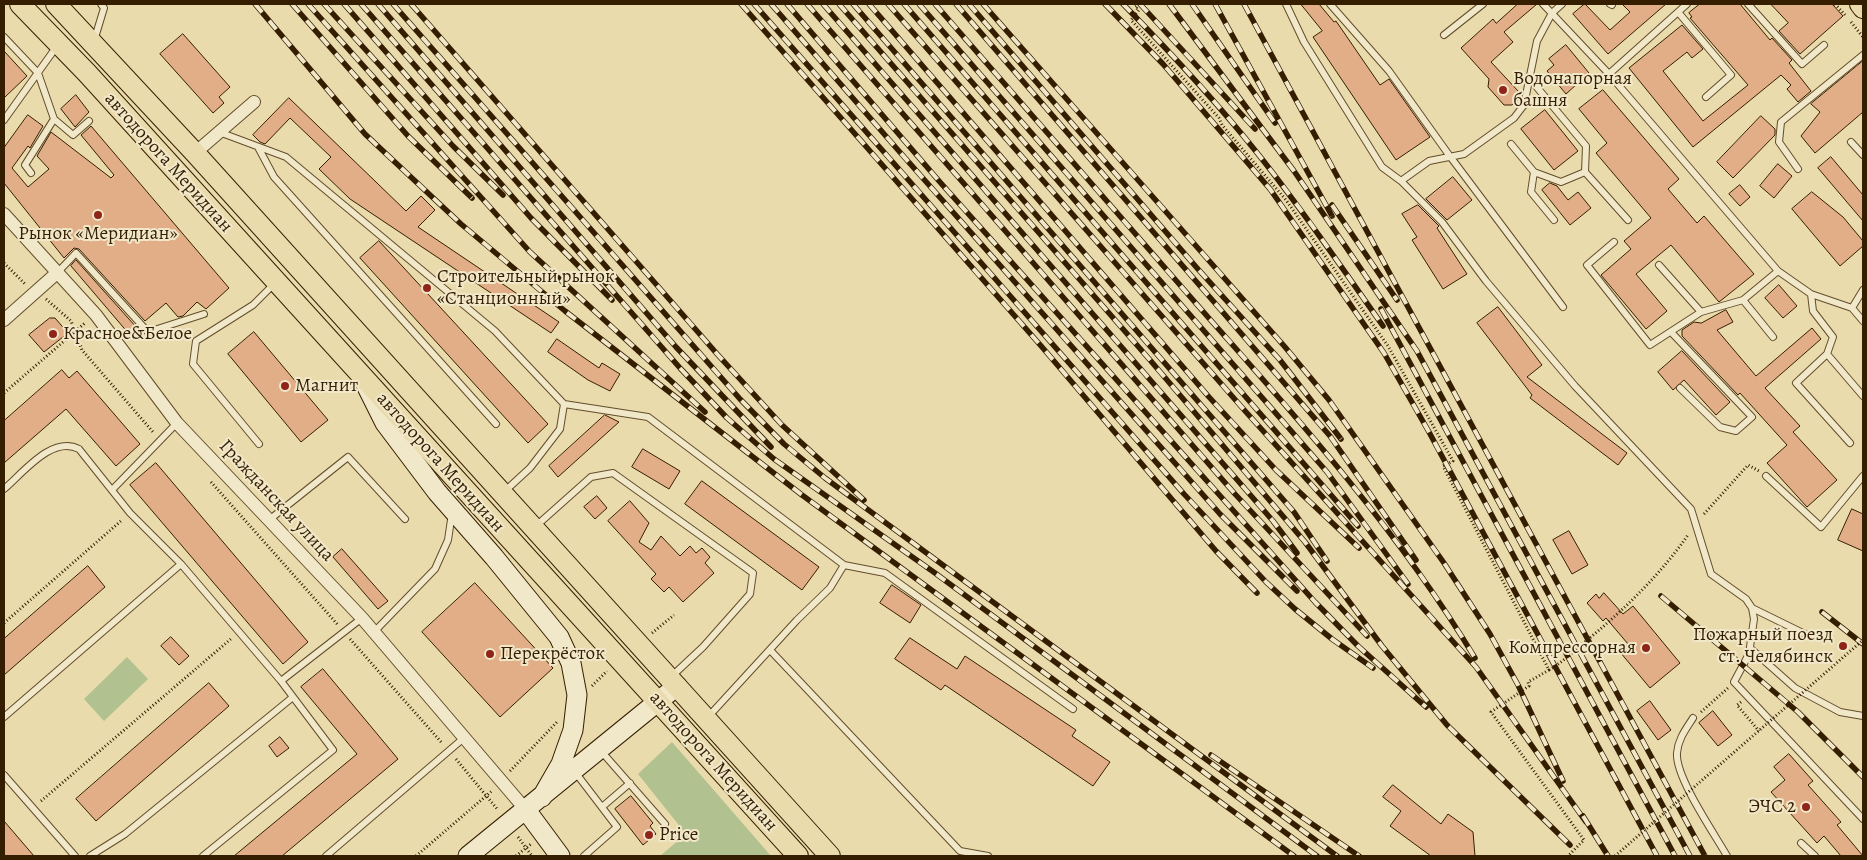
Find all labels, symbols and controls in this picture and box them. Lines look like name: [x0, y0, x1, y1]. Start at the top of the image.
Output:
place label: Водонапорная башня: [1513, 68, 1632, 112]
marker: Водонапорная башня: [1497, 84, 1509, 96]
street label: автодорога Меридиан: [99, 88, 237, 238]
marker: Рынок «Меридиан»: [92, 209, 104, 221]
place label: Рынок «Меридиан»: [18, 223, 178, 245]
place label: Строительный рынок «Станционный»: [437, 266, 615, 310]
marker: Строительный рынок «Станционный»: [421, 282, 433, 294]
place label: Красное&Белое: [63, 323, 192, 345]
marker: Красное&Белое: [47, 328, 59, 340]
place label: Магнит: [295, 375, 358, 397]
marker: Магнит: [279, 380, 291, 392]
street label: автодорога Меридиан: [371, 388, 509, 538]
street label: Гражданская улица: [214, 435, 338, 567]
place label: Пожарный поезд ст. Челябинск: [1693, 624, 1833, 668]
place label: Компрессорная: [1508, 637, 1636, 659]
marker: Пожарный поезд ст. Челябинск: [1837, 640, 1849, 652]
marker: Компрессорная: [1640, 642, 1652, 654]
place label: Перекрёсток: [500, 643, 605, 665]
marker: Перекрёсток: [484, 648, 496, 660]
street label: автодорога Меридиан: [644, 687, 782, 837]
place label: ЭЧС 2: [1748, 796, 1796, 818]
marker: ЭЧС 2: [1800, 801, 1812, 813]
place label: Price: [659, 824, 698, 846]
marker: Price: [643, 829, 655, 841]

